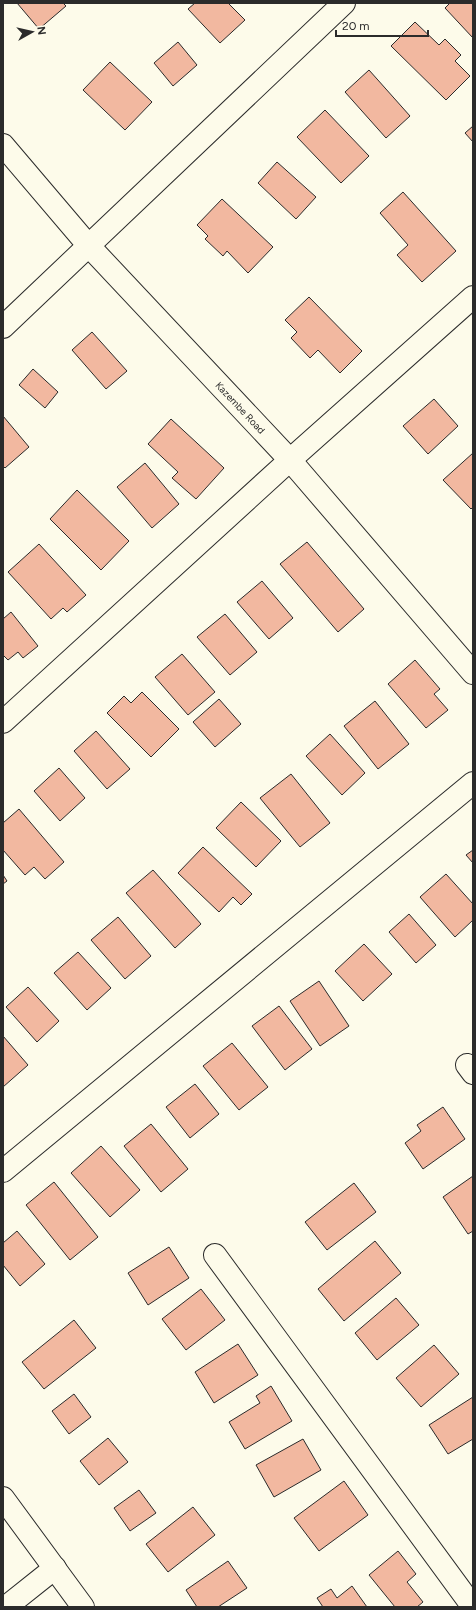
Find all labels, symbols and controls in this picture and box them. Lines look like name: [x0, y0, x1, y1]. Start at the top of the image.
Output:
north arrow: [12, 12, 52, 52]
scale bar: [336, 12, 428, 38]
text: 20 m: [342, 19, 370, 33]
text: N: [34, 26, 48, 36]
street label: Kazembe Road: [213, 379, 268, 437]

